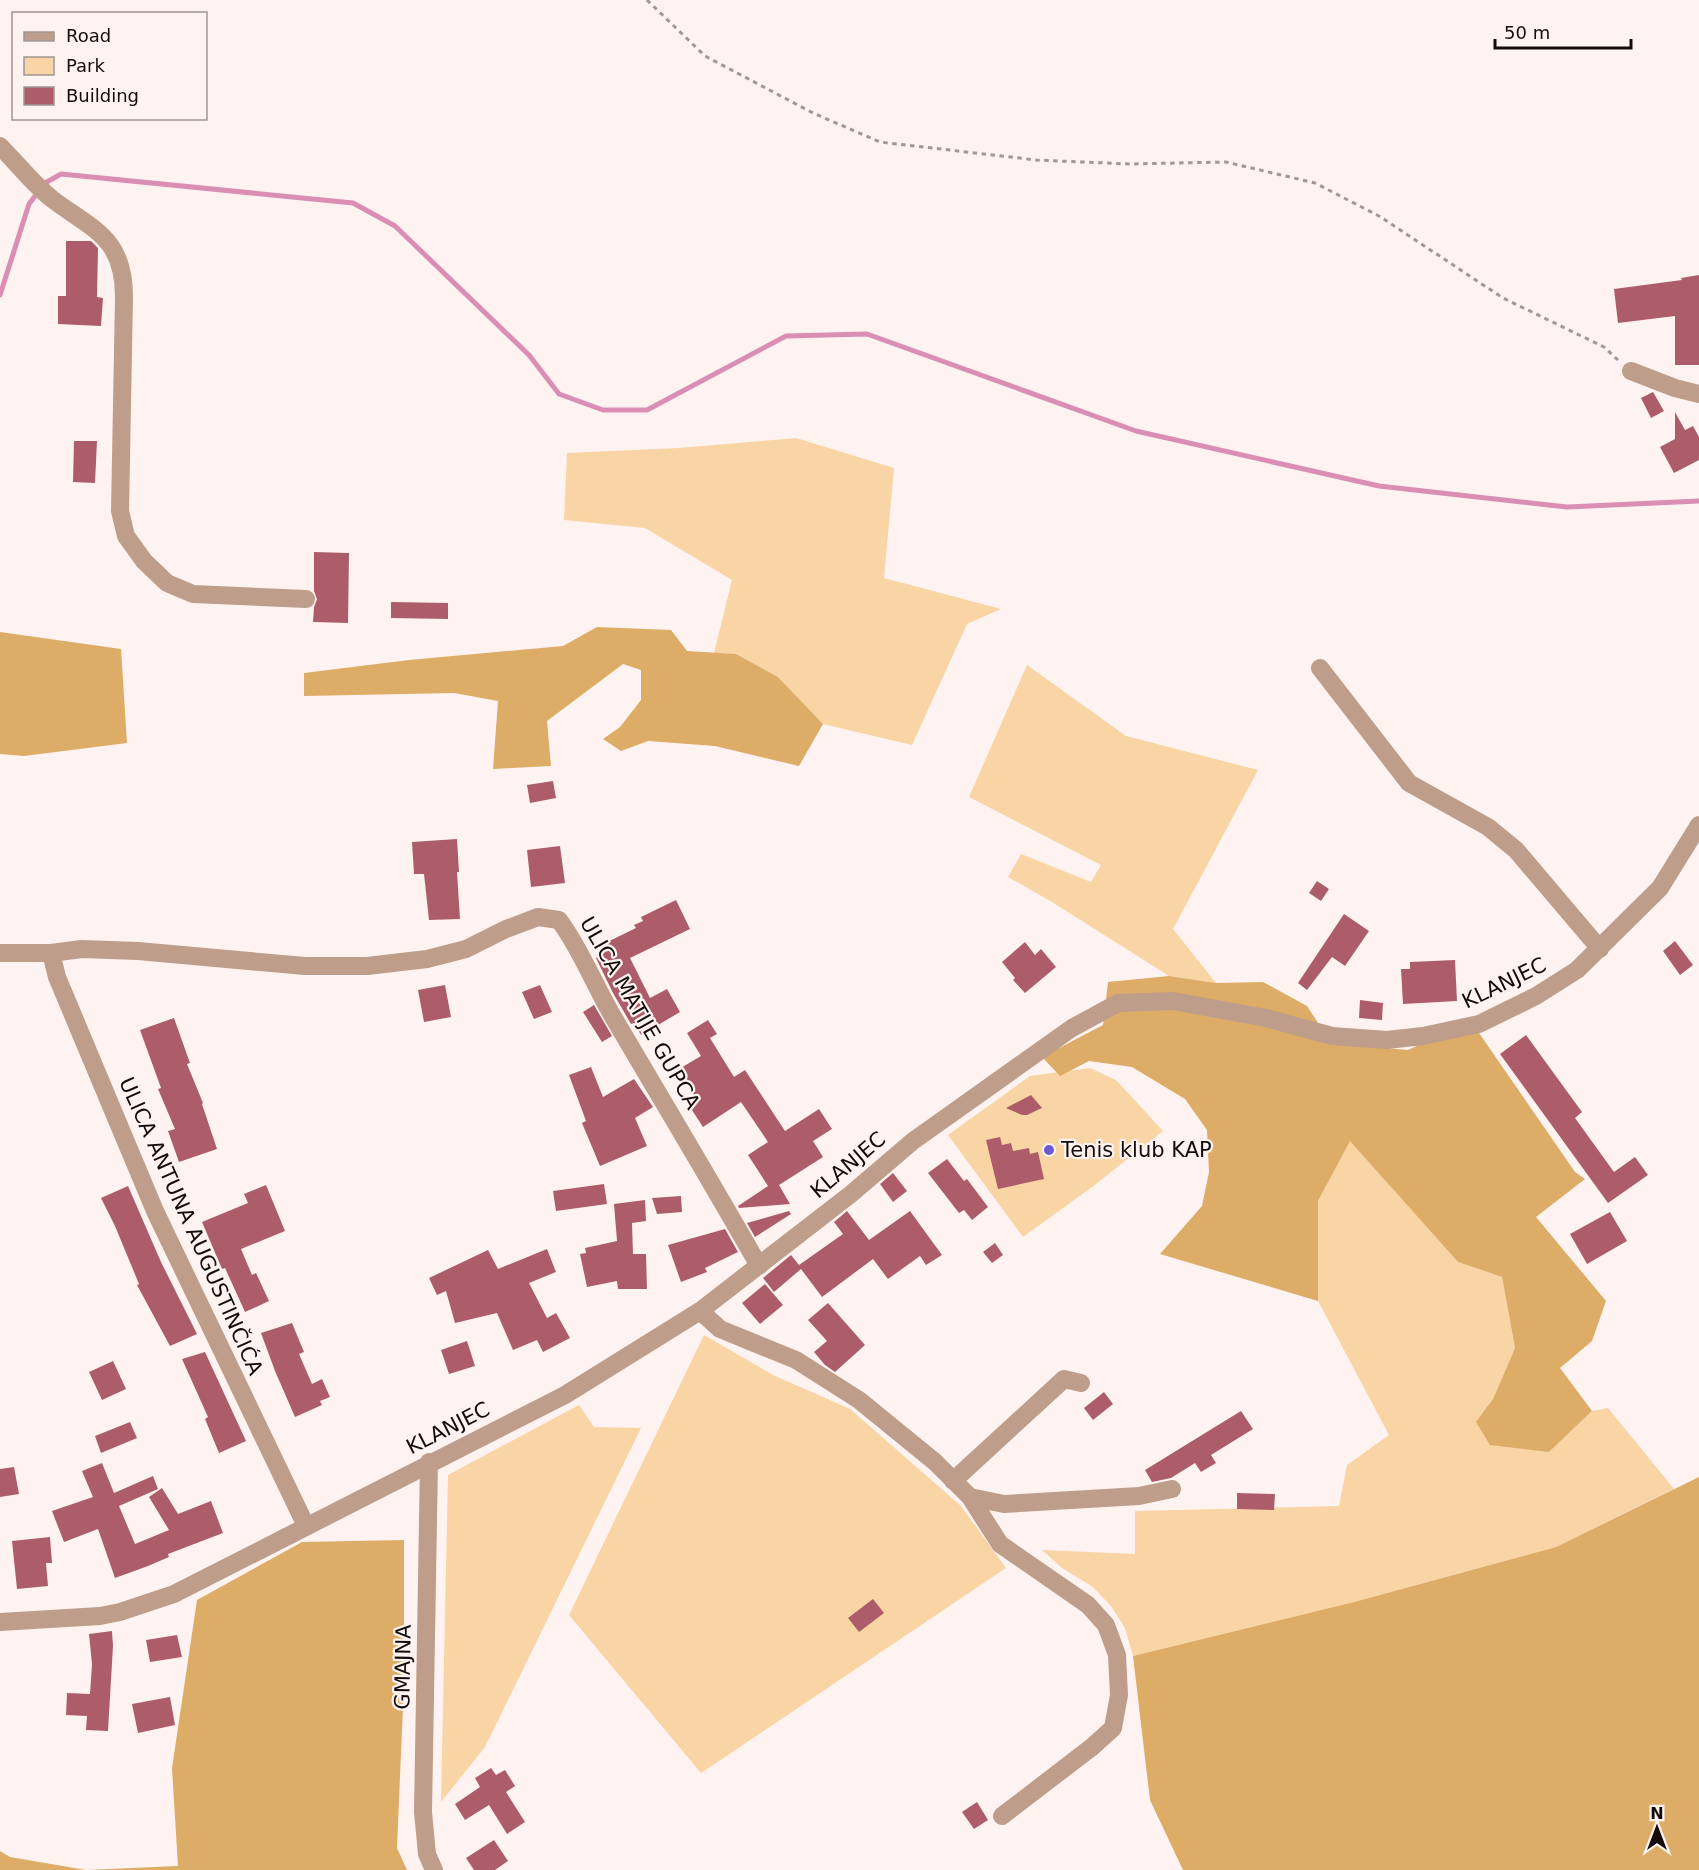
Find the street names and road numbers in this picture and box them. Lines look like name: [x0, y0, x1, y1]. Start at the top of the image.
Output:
street label: ULICA MATIJE GUPCA: [575, 912, 705, 1114]
street label: KLANJEC: [1458, 952, 1550, 1014]
street label: ULICA ANTUNA AUGUSTINČIĆA: [114, 1073, 269, 1379]
street label: KLANJEC: [806, 1127, 890, 1203]
street label: KLANJEC: [402, 1397, 494, 1459]
street label: GMAJNA: [390, 1624, 416, 1710]

